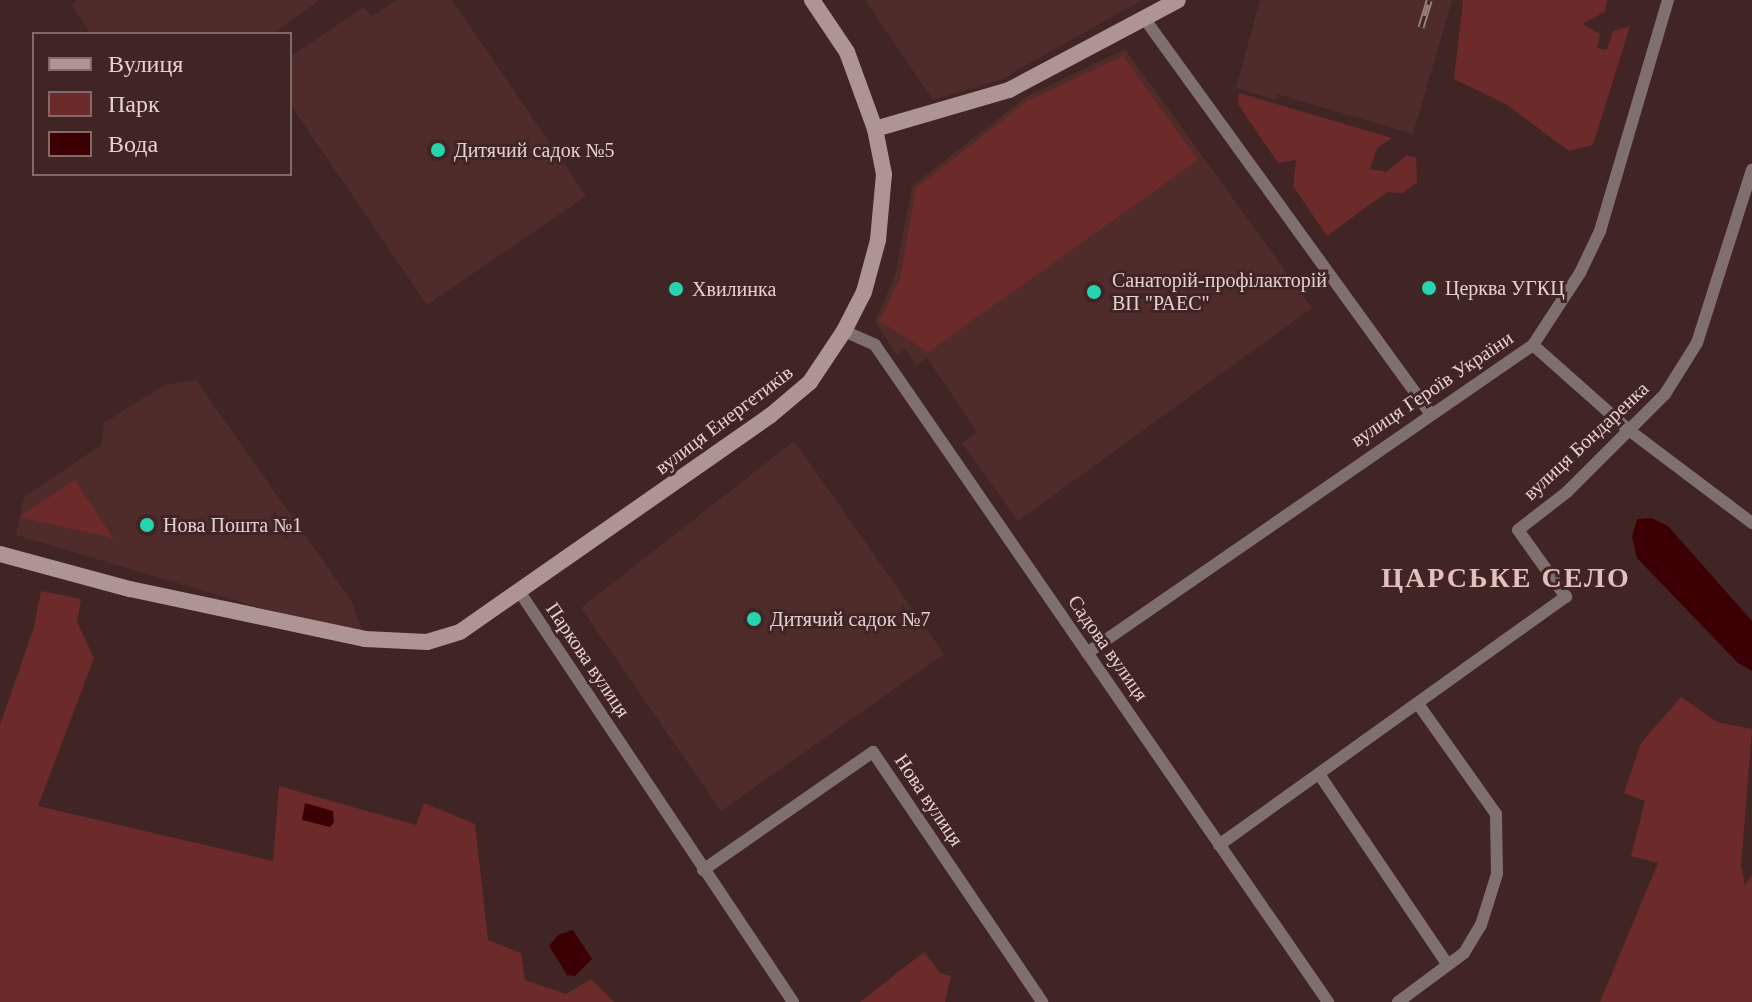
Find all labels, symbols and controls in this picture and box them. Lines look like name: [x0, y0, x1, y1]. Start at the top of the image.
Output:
legend: [32, 32, 292, 176]
text: Вулиця: [108, 51, 183, 77]
text: Парк: [108, 91, 160, 117]
text: Вода: [108, 131, 158, 157]
place label: Дитячий садок №5: [454, 138, 614, 162]
marker: Дитячий садок №5: [429, 141, 447, 159]
place label: Санаторій-профілакторій ВП "РАЕС": [1112, 268, 1327, 315]
place label: Церква УГКЦ: [1445, 276, 1565, 300]
place label: Хвилинка: [692, 277, 776, 301]
marker: Церква УГКЦ: [1420, 279, 1438, 297]
marker: Хвилинка: [667, 280, 685, 298]
marker: Санаторій-профілакторій ВП "РАЕС": [1083, 281, 1105, 303]
street label: вулиця Героїв України: [1346, 326, 1518, 452]
street label: вулиця Енергетиків: [650, 360, 798, 480]
street label: вулиця Бондаренка: [1518, 377, 1654, 505]
place label: Нова Пошта №1: [163, 513, 302, 537]
marker: Нова Пошта №1: [138, 516, 156, 534]
district label: ЦАРСЬКЕ СЕЛО: [1381, 561, 1631, 595]
street label: Садова вулиця: [1063, 590, 1153, 706]
street label: Паркова вулиця: [541, 598, 635, 722]
place label: Дитячий садок №7: [770, 607, 930, 631]
marker: Дитячий садок №7: [745, 610, 763, 628]
street label: Нова вулиця: [889, 749, 969, 851]

